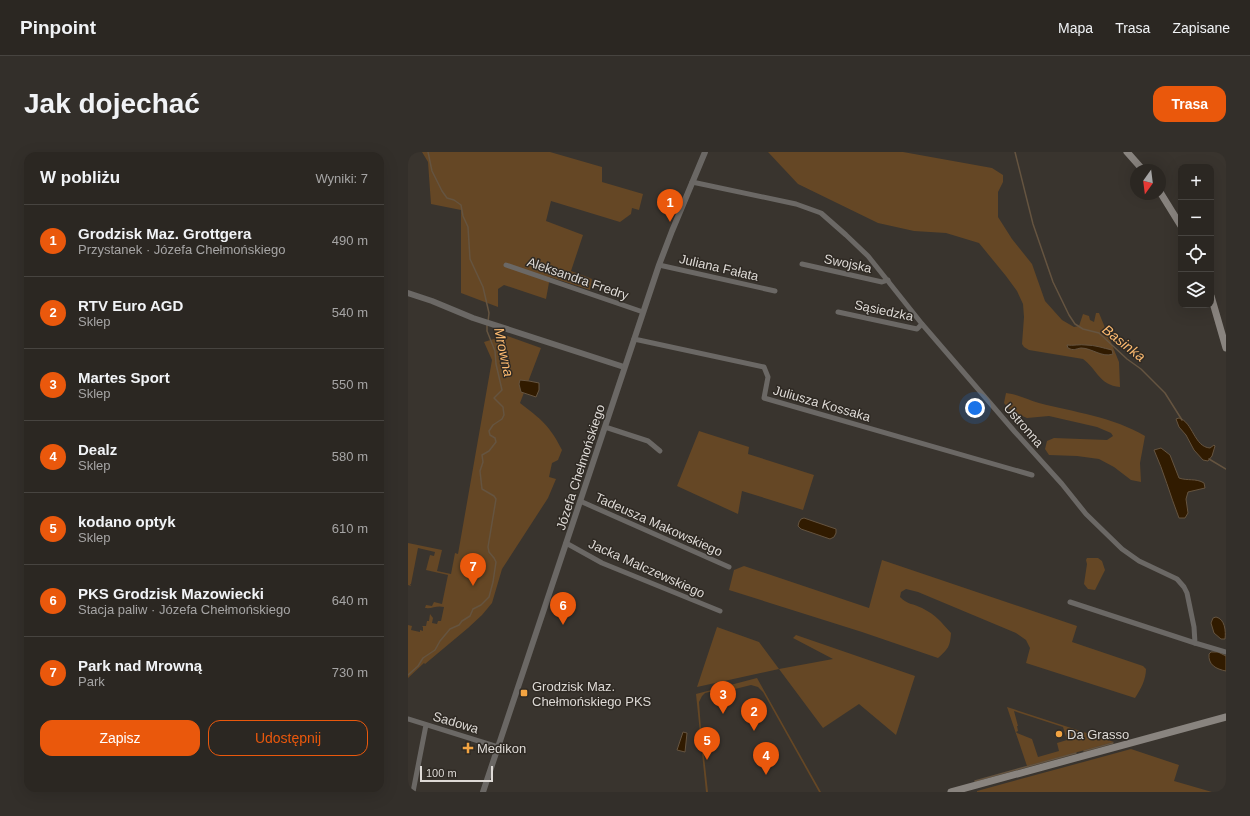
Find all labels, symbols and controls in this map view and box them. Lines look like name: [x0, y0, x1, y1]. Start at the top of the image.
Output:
text: Pinpoint: [20, 17, 96, 38]
text: Mapa: [1058, 20, 1093, 36]
text: Trasa: [1115, 20, 1150, 36]
text: Zapisane: [1172, 20, 1230, 36]
button: Trasa: [1153, 86, 1226, 122]
text: Jak dojechać: [24, 88, 200, 119]
north arrow: [1130, 164, 1166, 200]
map controls: [1178, 164, 1214, 308]
button: +: [1178, 164, 1214, 200]
text: W pobliżu: [40, 168, 120, 187]
text: Wyniki: 7: [315, 171, 368, 186]
pin: 1: [657, 189, 683, 222]
button: −: [1178, 200, 1214, 236]
text: Grodzisk Maz. Grottgera: [78, 225, 251, 242]
text: 1: [49, 233, 57, 248]
text: 490 m: [332, 233, 368, 248]
button: locate: [1178, 236, 1214, 272]
text: Przystanek · Józefa Chełmońskiego: [78, 242, 285, 257]
street label: Juliana Fałata: [678, 251, 761, 284]
street label: Swojska: [823, 251, 874, 276]
street label: Aleksandra Fredry: [525, 254, 631, 303]
button: layers: [1178, 272, 1214, 308]
text: RTV Euro AGD: [78, 297, 183, 314]
street label: Sąsiedzka: [853, 297, 916, 324]
text: 2: [49, 305, 57, 320]
text: 540 m: [332, 305, 368, 320]
text: Sklep: [78, 314, 111, 329]
water label: Basinka: [1099, 321, 1149, 365]
water label: Mrowna: [491, 326, 517, 378]
text: Martes Sport: [78, 369, 170, 386]
text: 3: [49, 377, 57, 392]
text: 550 m: [332, 377, 368, 392]
street label: Juliusza Kossaka: [772, 382, 873, 425]
text: Sklep: [78, 386, 111, 401]
your location: [965, 398, 985, 418]
street label: Ustronna: [1001, 401, 1047, 451]
street label: Józefa Chełmońskiego: [553, 402, 608, 532]
text: Dealz: [78, 441, 117, 458]
text: 4: [49, 449, 57, 464]
text: 580 m: [332, 449, 368, 464]
text: Sklep: [78, 458, 111, 473]
street label: Tadeusza Makowskiego: [593, 490, 725, 559]
text: kodano optyk: [78, 513, 176, 530]
text: 5: [49, 521, 57, 536]
text: 610 m: [332, 521, 368, 536]
text: Sklep: [78, 530, 111, 545]
street label: Jacka Malczewskiego: [586, 536, 707, 601]
pin: 7: [460, 553, 486, 586]
text: PKS Grodzisk Mazowiecki: [78, 585, 264, 602]
pin: 6: [550, 592, 576, 625]
text: 6: [49, 593, 57, 608]
text: 640 m: [332, 593, 368, 608]
text: Stacja paliw · Józefa Chełmońskiego: [78, 602, 290, 617]
text: Park nad Mrowną: [78, 657, 202, 674]
text: 7: [49, 665, 57, 680]
text: 730 m: [332, 665, 368, 680]
text: Park: [78, 674, 105, 689]
place label: Grodzisk Maz. Chełmońskiego PKS: [532, 679, 652, 709]
pin: 3: [710, 681, 736, 714]
marker: Grodzisk Maz. Chełmońskiego PKS: [519, 688, 529, 698]
pin: 2: [741, 698, 767, 731]
street label: Sadowa: [431, 708, 481, 737]
button: Zapisz: [40, 720, 200, 756]
button: Udostępnij: [208, 720, 368, 756]
pin: 5: [694, 727, 720, 760]
place label: Da Grasso: [1067, 727, 1129, 742]
marker: Da Grasso: [1054, 729, 1064, 739]
place label: Medikon: [477, 741, 526, 756]
marker: Medikon: [462, 742, 474, 754]
pin: 4: [753, 742, 779, 775]
scale bar: [420, 764, 493, 783]
text: 100 m: [426, 767, 457, 779]

